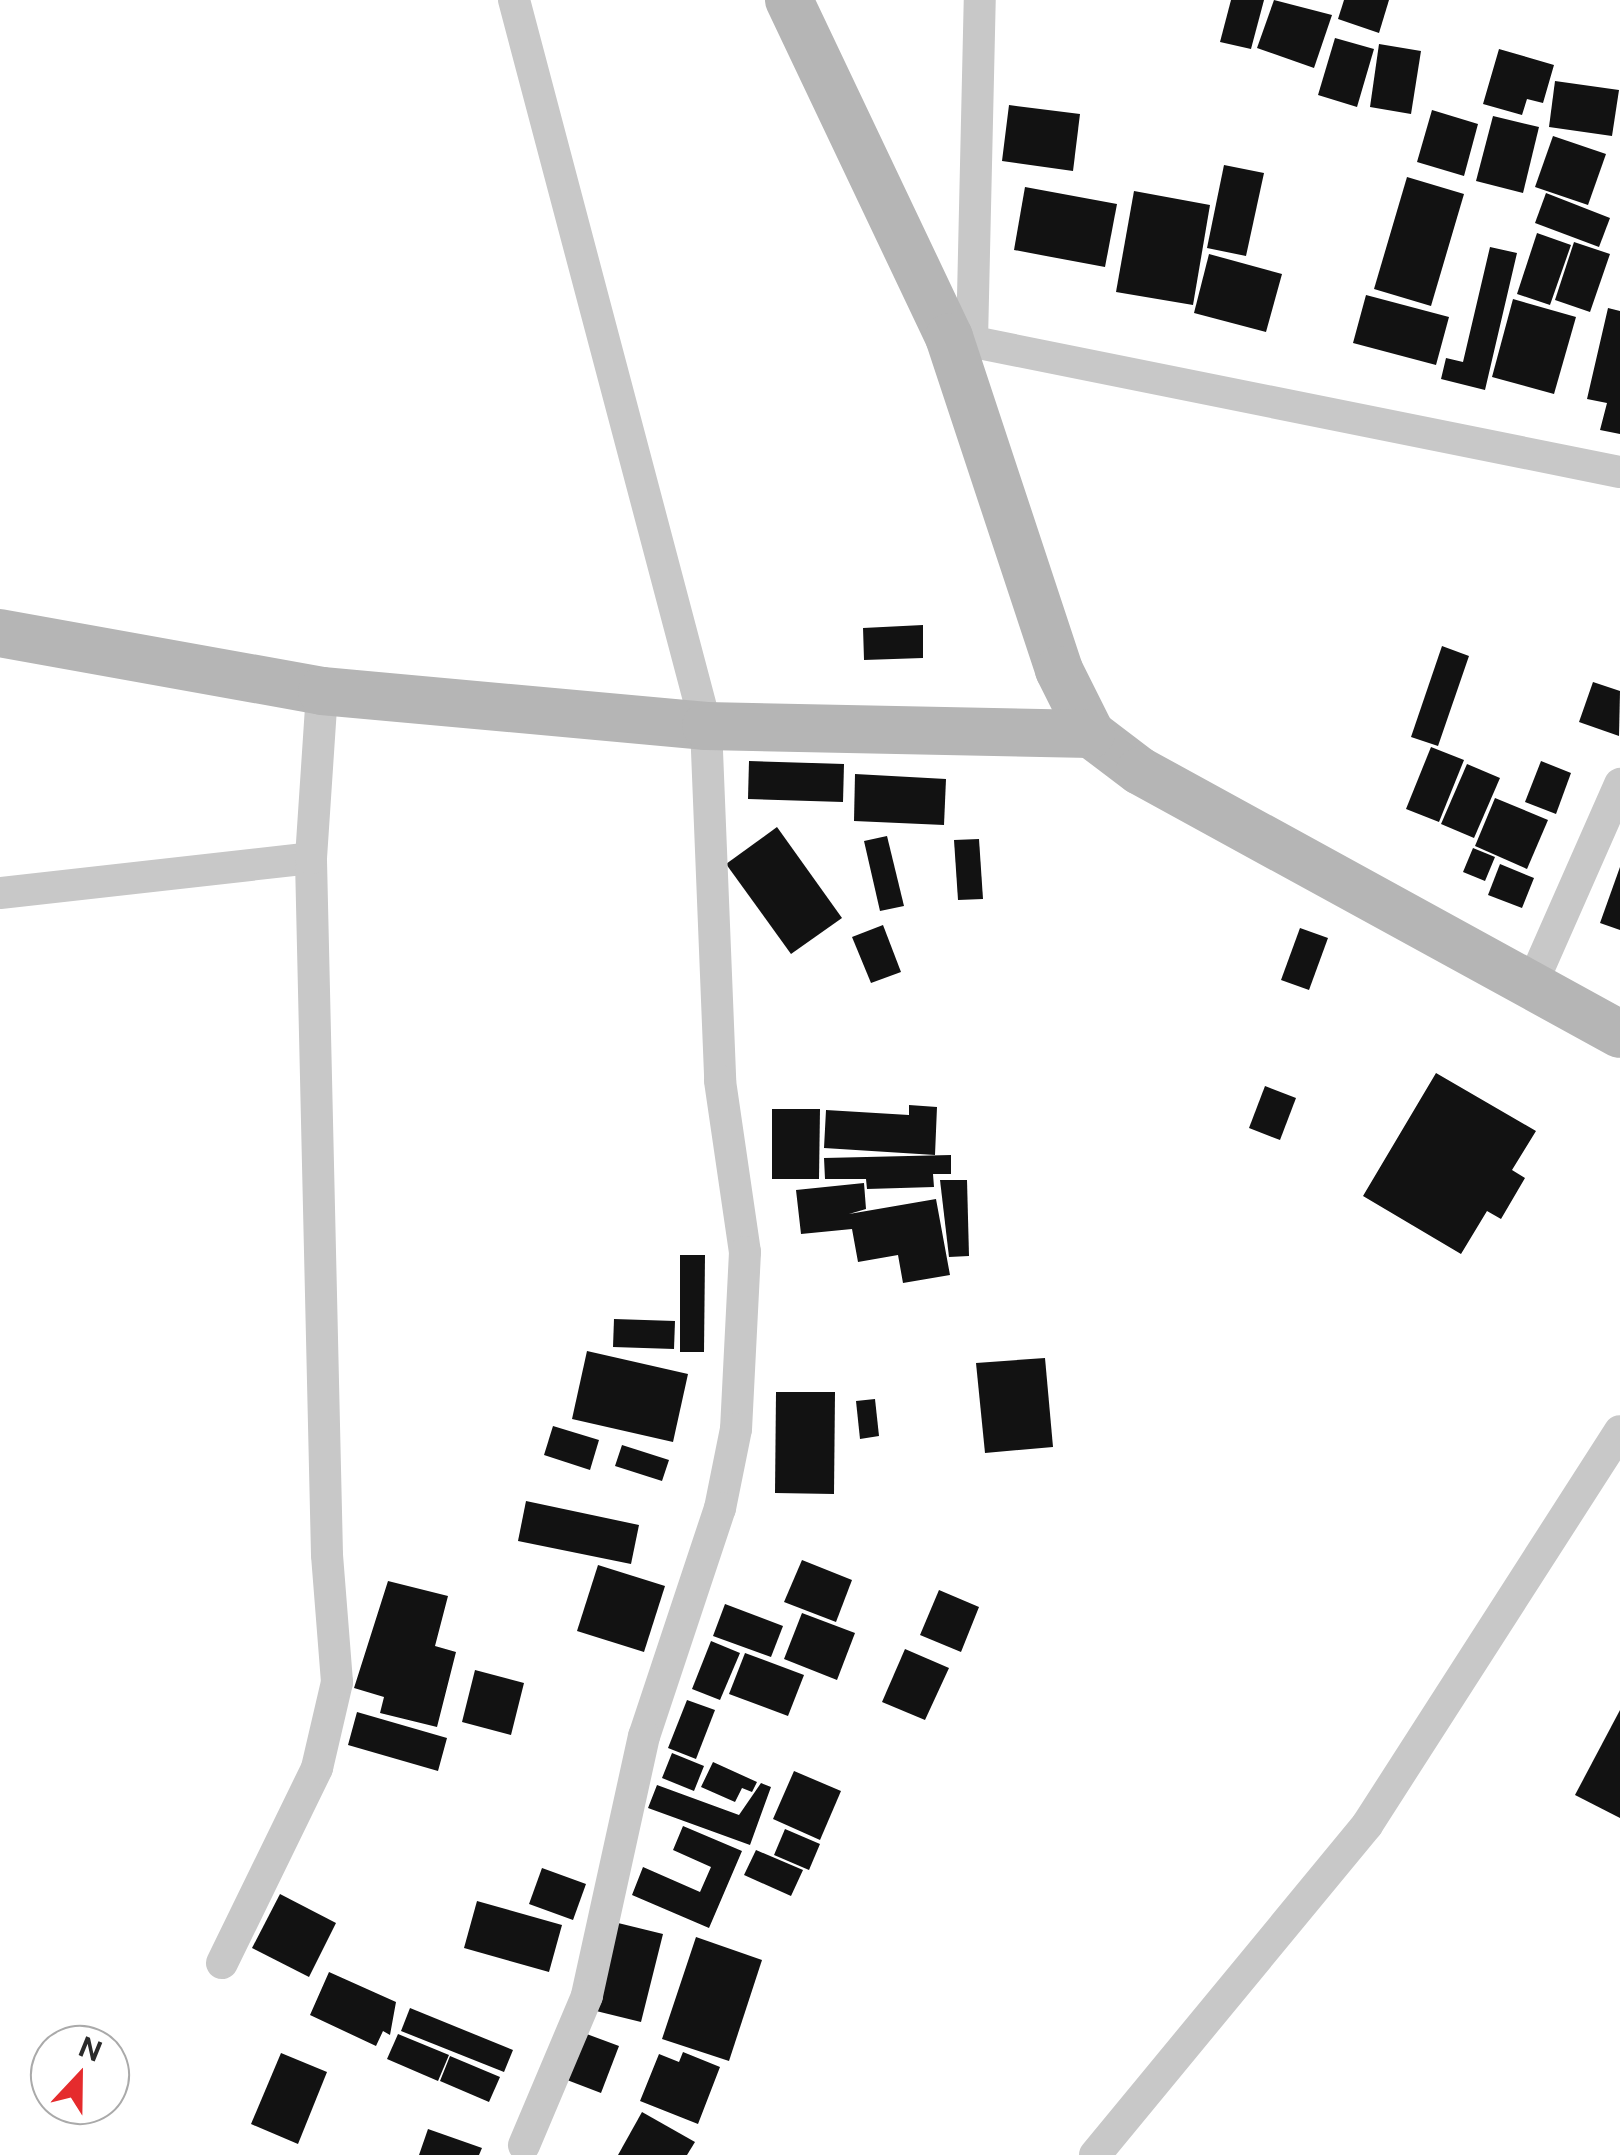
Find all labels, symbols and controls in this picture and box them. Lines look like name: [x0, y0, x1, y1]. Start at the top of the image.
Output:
north arrow: [30, 2025, 130, 2125]
text: N: [74, 2029, 107, 2068]

